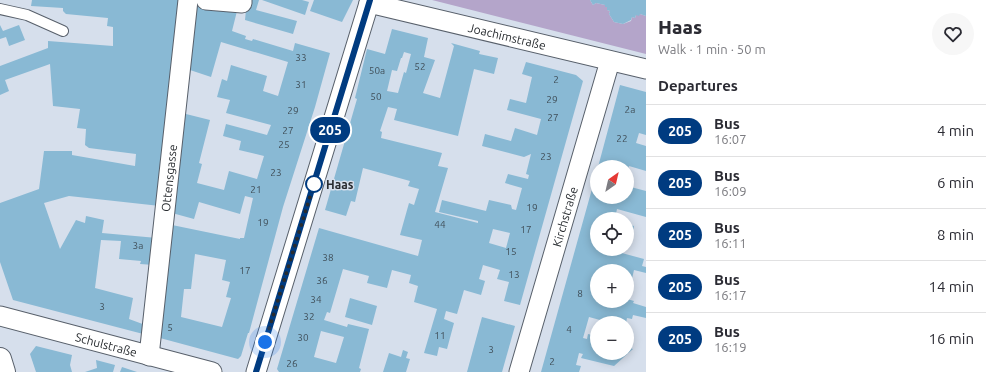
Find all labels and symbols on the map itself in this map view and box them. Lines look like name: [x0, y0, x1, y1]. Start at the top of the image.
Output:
street label: Joachimstraße: [467, 20, 547, 51]
house number: 33: [295, 52, 307, 63]
house number: 52: [414, 61, 426, 72]
house number: 50a: [369, 65, 385, 76]
house number: 2: [553, 74, 559, 85]
house number: 31: [295, 79, 307, 90]
house number: 50: [370, 91, 382, 102]
house number: 29: [546, 94, 558, 105]
house number: 2a: [625, 104, 635, 115]
house number: 29: [287, 105, 299, 116]
house number: 27: [547, 112, 559, 123]
line badge: 205: [307, 117, 353, 143]
house number: 27: [282, 125, 294, 136]
house number: 22: [616, 133, 628, 144]
house number: 25: [278, 139, 290, 150]
street label: Ottensgasse: [158, 144, 179, 212]
house number: 23: [540, 151, 552, 162]
north arrow: [590, 160, 634, 204]
house number: 23: [270, 167, 282, 178]
marker: Haas: [305, 175, 323, 193]
place label: Haas: [326, 178, 354, 191]
house number: 21: [250, 184, 262, 195]
street label: Kirchstraße: [550, 185, 579, 248]
house number: 19: [526, 202, 538, 213]
house number: 19: [257, 217, 269, 228]
house number: 44: [434, 219, 446, 230]
house number: 17: [520, 224, 532, 235]
house number: 3a: [133, 240, 143, 251]
house number: 15: [505, 246, 517, 257]
house number: 38: [322, 252, 334, 263]
house number: 17: [239, 265, 251, 276]
house number: 13: [508, 269, 520, 280]
house number: 36: [316, 275, 328, 286]
house number: 8: [577, 288, 583, 299]
house number: 34: [310, 294, 322, 305]
house number: 3: [99, 301, 105, 312]
house number: 32: [303, 311, 315, 322]
house number: 5: [167, 322, 173, 333]
house number: 4: [566, 324, 572, 335]
street label: Schulstraße: [74, 330, 139, 358]
house number: 11: [434, 330, 446, 341]
your location: [255, 332, 275, 352]
house number: 30: [297, 332, 309, 343]
house number: 3: [488, 344, 494, 355]
house number: 2: [549, 356, 555, 367]
house number: 26: [286, 358, 298, 369]

